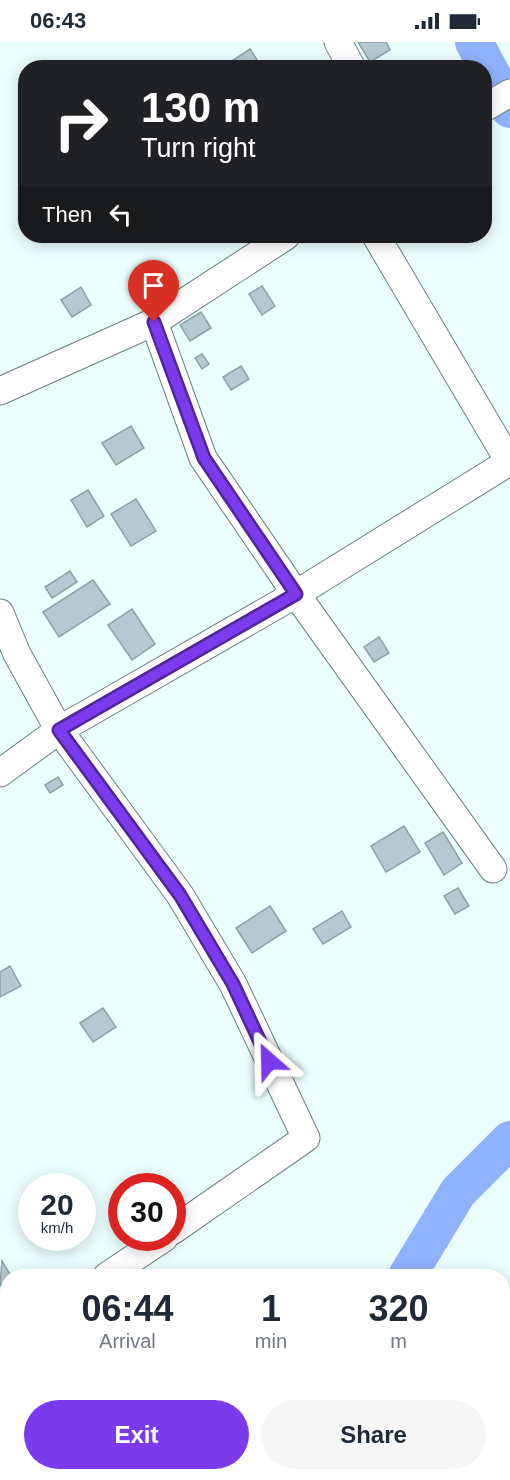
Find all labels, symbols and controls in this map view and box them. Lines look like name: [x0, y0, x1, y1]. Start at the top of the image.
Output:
text: 06:43: [30, 8, 86, 33]
icon: right: [42, 84, 120, 162]
text: 130 m: [141, 84, 260, 131]
text: Turn right: [141, 133, 256, 163]
icon: left: [104, 198, 137, 231]
text: Then: [42, 202, 92, 227]
pin: [128, 260, 179, 322]
icon: arrive: [137, 269, 170, 302]
position arrow: [237, 1029, 301, 1093]
speed limit sign: 30: [108, 1173, 186, 1251]
text: 20: [40, 1188, 74, 1221]
text: km/h: [41, 1219, 73, 1236]
text: 06:44: [81, 1288, 173, 1329]
text: 1: [261, 1288, 281, 1329]
text: 320: [368, 1288, 429, 1329]
text: Arrival: [99, 1330, 156, 1352]
text: min: [255, 1330, 287, 1352]
text: m: [390, 1330, 407, 1352]
button: Exit: [24, 1400, 249, 1469]
button: Share: [261, 1400, 486, 1469]

